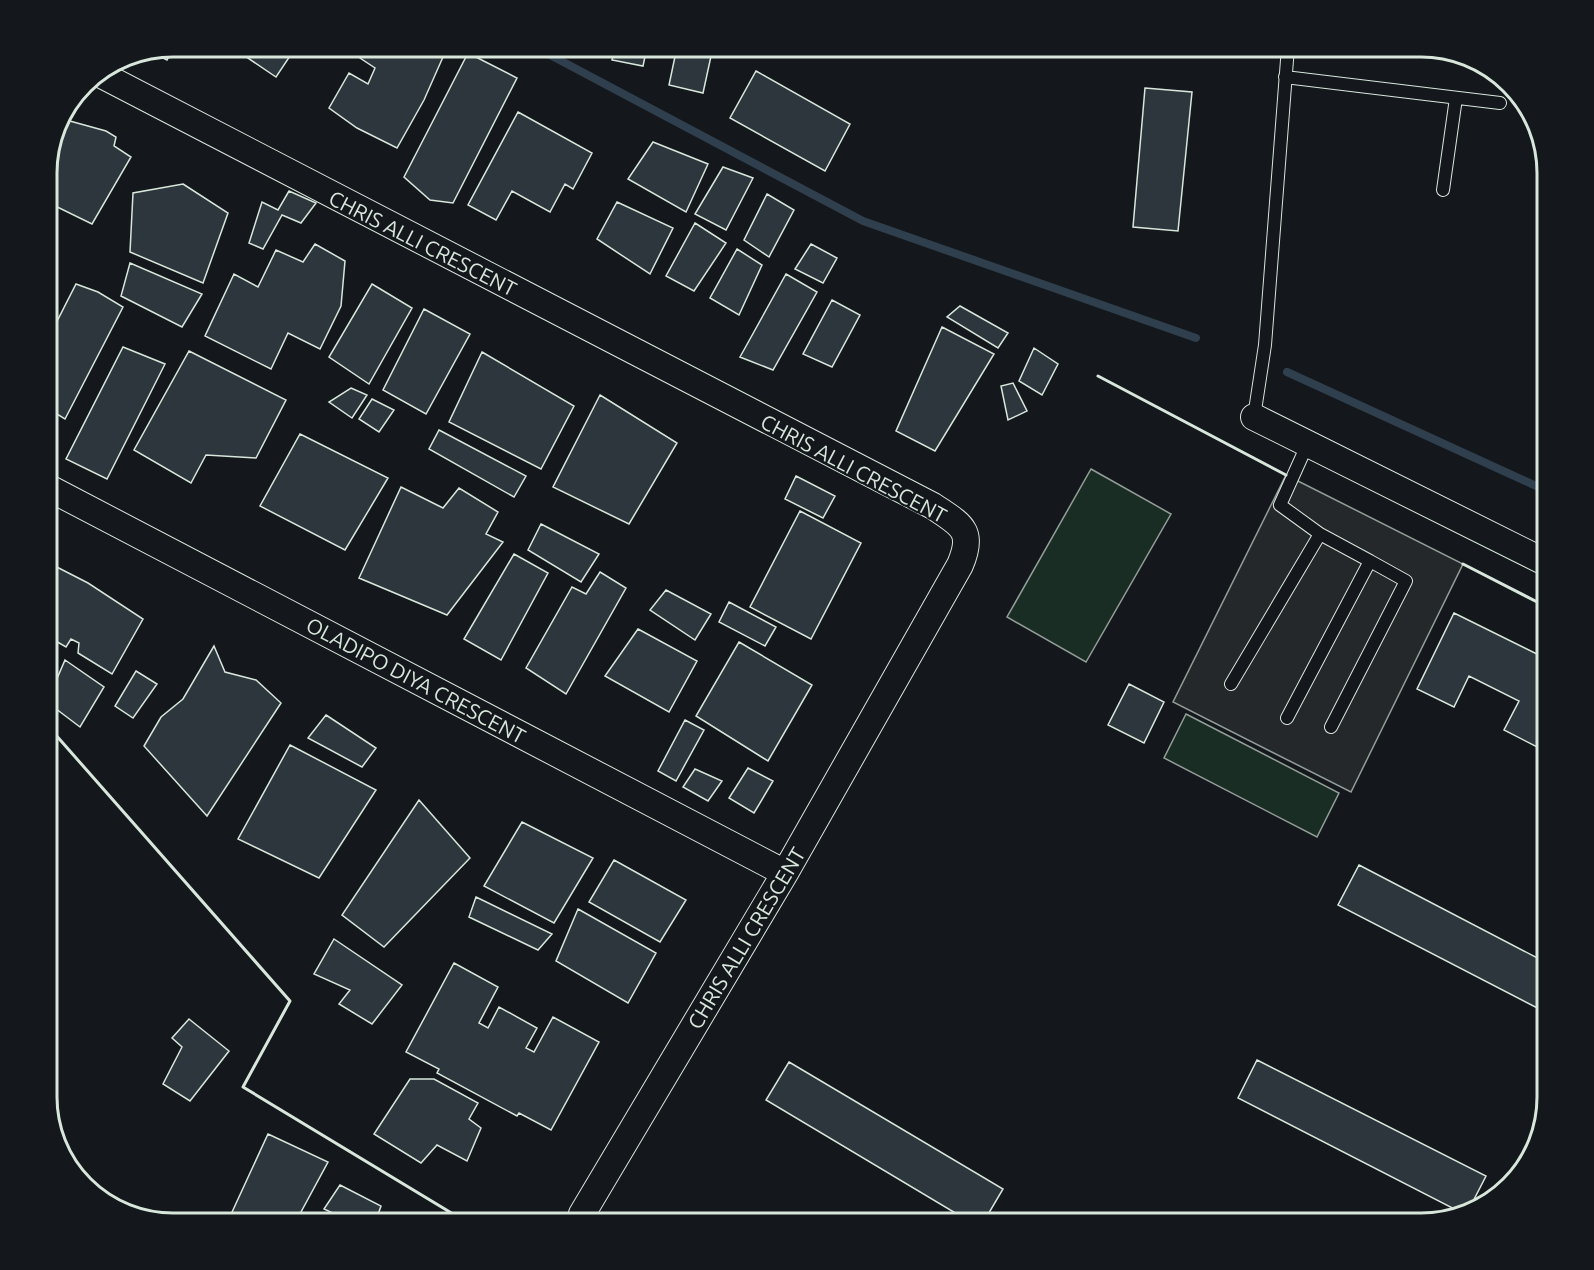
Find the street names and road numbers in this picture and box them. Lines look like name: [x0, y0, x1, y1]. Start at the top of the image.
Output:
street label: CHRIS ALLI CRESCENT: [325, 185, 521, 301]
street label: CHRIS ALLI CRESCENT: [757, 409, 951, 527]
street label: OLADIPO DIYA CRESCENT: [302, 612, 530, 748]
street label: CHRIS ALLI CRESCENT: [682, 843, 810, 1033]

